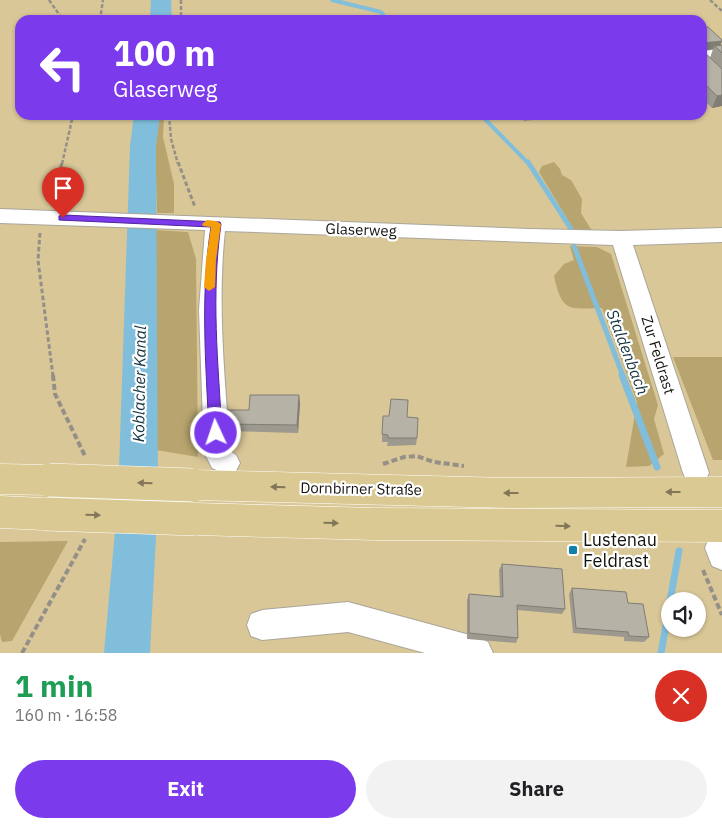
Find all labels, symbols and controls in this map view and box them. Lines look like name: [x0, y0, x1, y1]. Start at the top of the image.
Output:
text: 100 m: [113, 30, 216, 76]
icon: left: [30, 35, 95, 100]
text: Glaserweg: [113, 74, 217, 103]
pin: [42, 167, 84, 218]
icon: arrive: [49, 174, 77, 202]
street label: Glaserweg: [325, 219, 397, 240]
water label: Staldenbach: [603, 307, 653, 397]
street label: Zur Feldrast: [638, 313, 679, 396]
water label: Koblacher Kanal: [128, 325, 150, 442]
position arrow: [189, 406, 241, 458]
street label: Dornbirner Straße: [300, 478, 422, 499]
one-way arrow: [136, 479, 152, 487]
one-way arrow: [270, 483, 286, 491]
one-way arrow: [665, 488, 681, 496]
one-way arrow: [503, 489, 519, 497]
one-way arrow: [85, 512, 101, 520]
one-way arrow: [323, 519, 339, 527]
one-way arrow: [556, 522, 572, 530]
place label: Lustenau Feldrast: [583, 528, 657, 572]
marker: Lustenau Feldrast: [567, 544, 579, 556]
map controls: [661, 592, 706, 637]
button: sound: [661, 592, 706, 637]
text: 1 min: [15, 666, 93, 705]
button: close: [655, 670, 707, 722]
text: 160 m · 16:58: [15, 705, 117, 725]
button: Exit: [15, 760, 356, 818]
button: Share: [366, 760, 707, 818]

